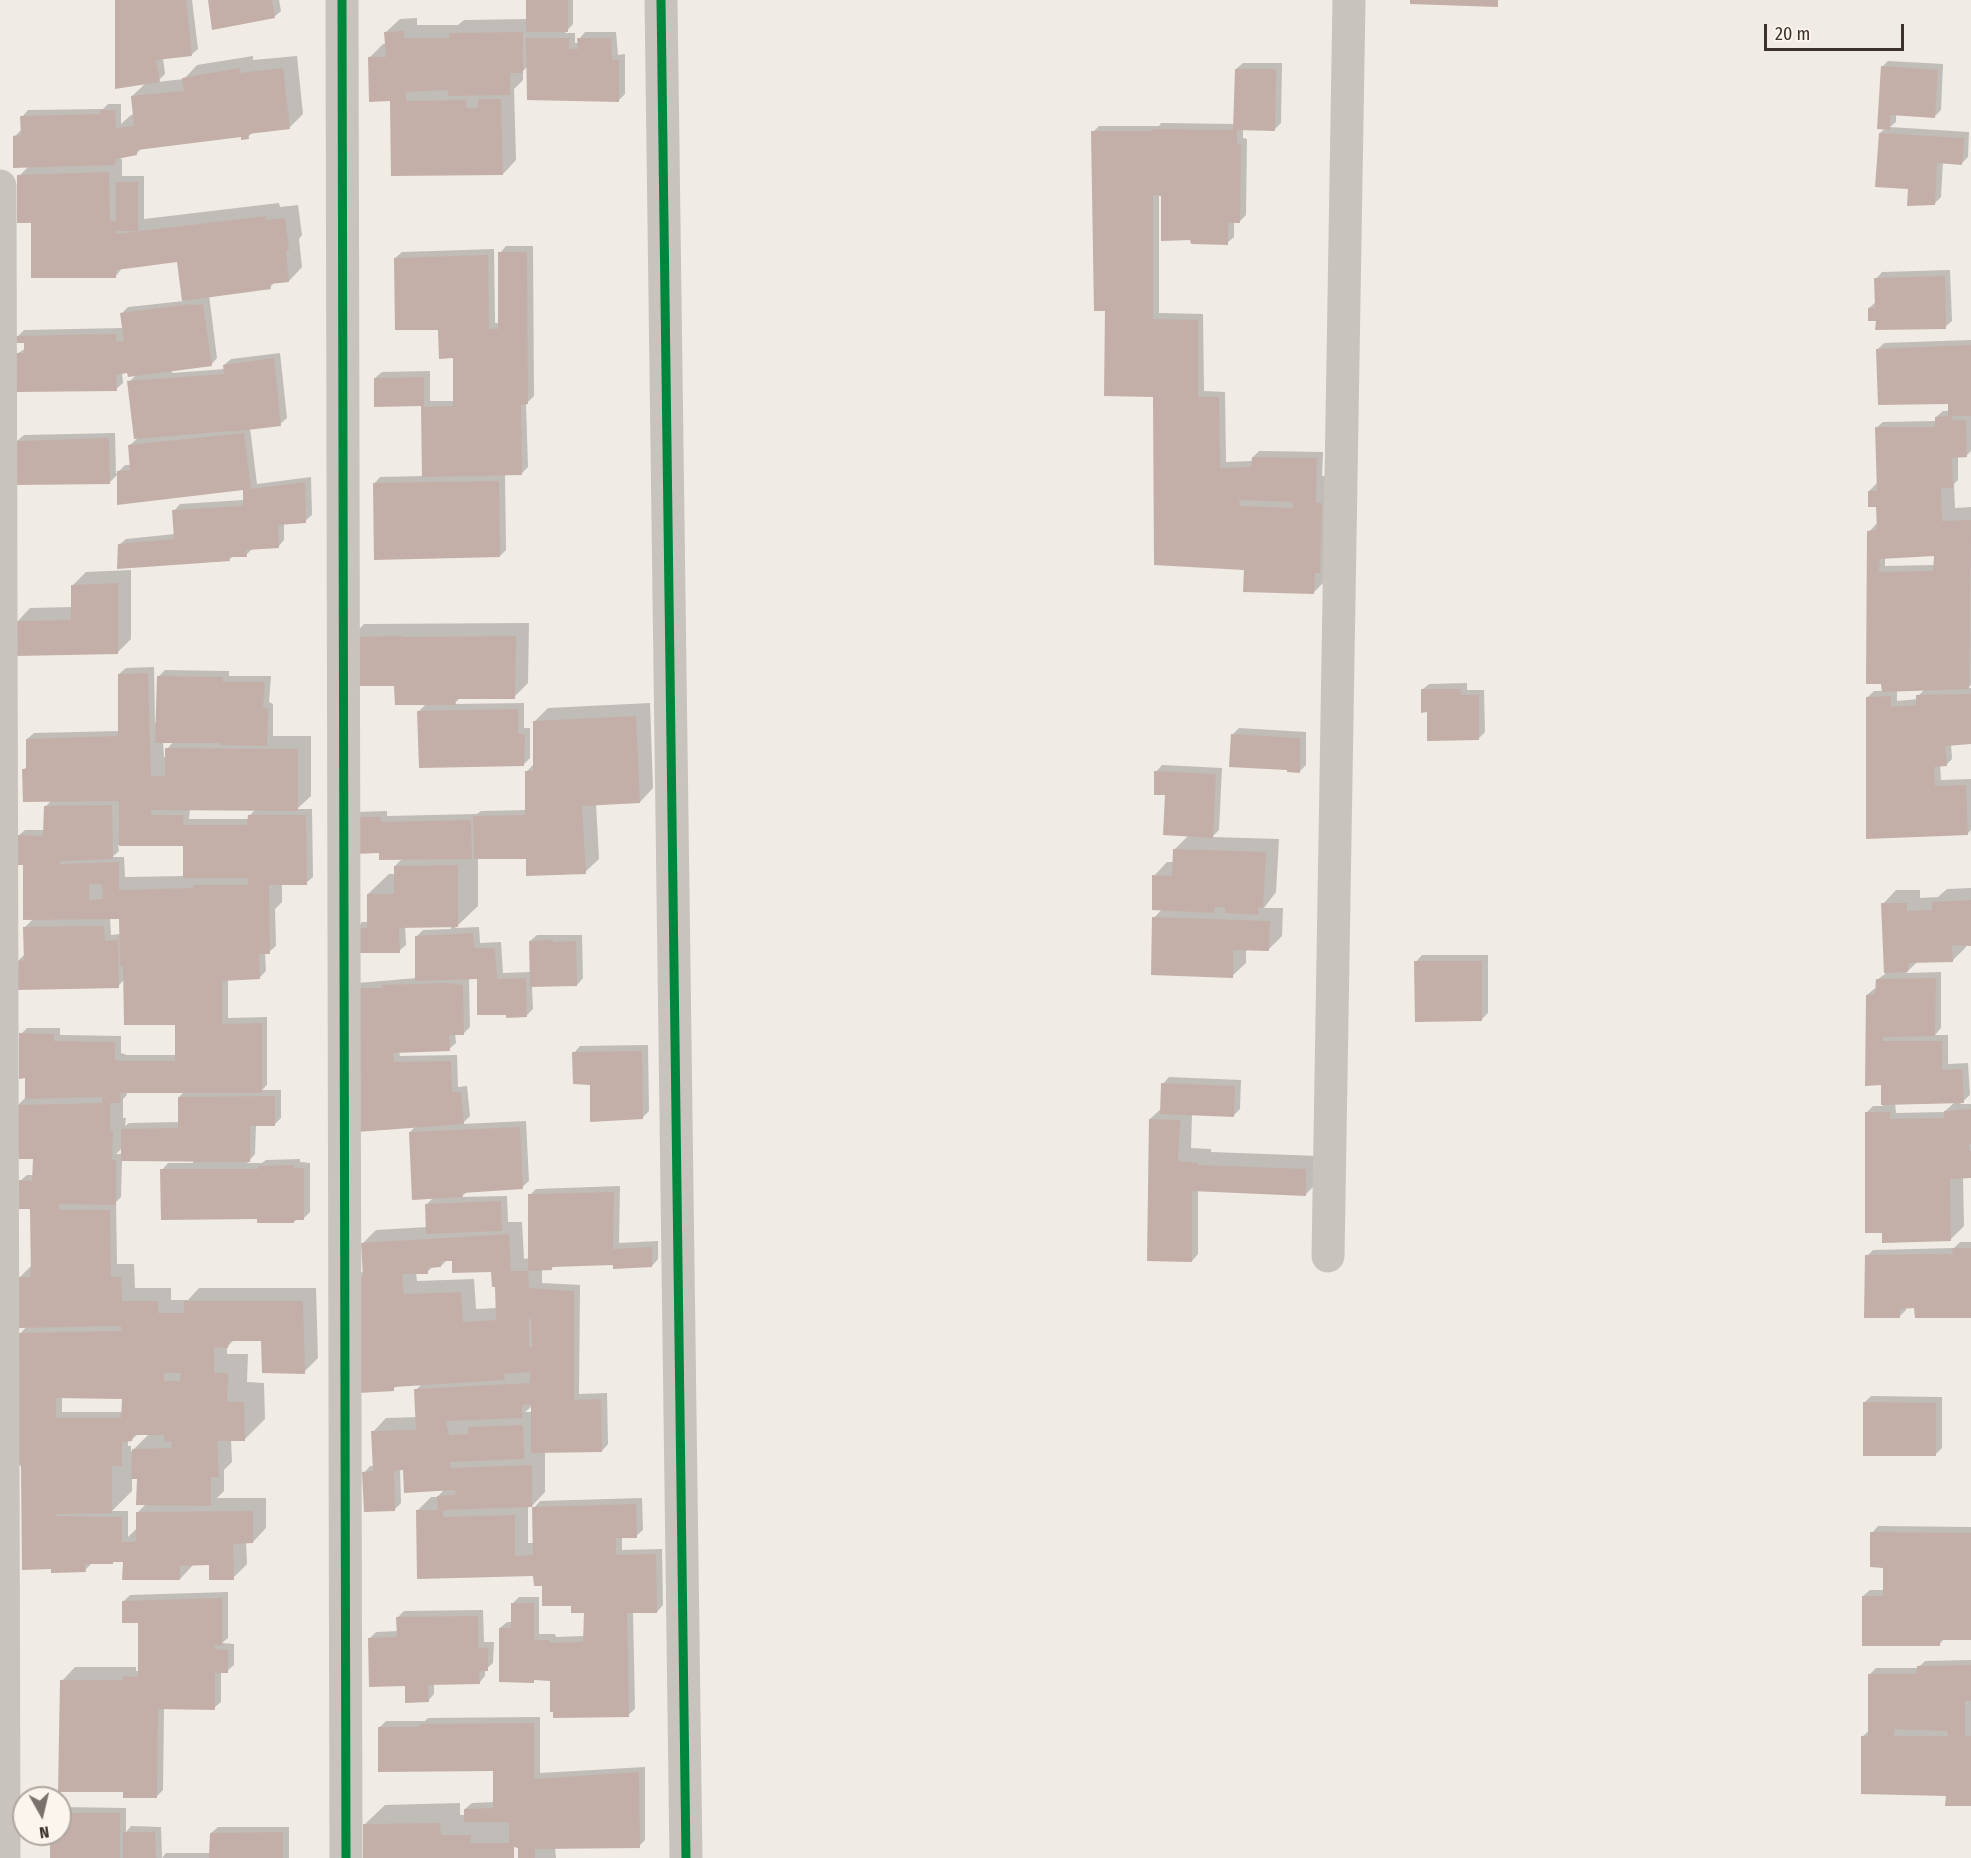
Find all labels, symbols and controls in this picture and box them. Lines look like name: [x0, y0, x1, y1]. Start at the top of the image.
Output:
scale bar: [1767, 12, 1906, 50]
text: 20 m: [1775, 23, 1810, 45]
north arrow: [12, 1786, 72, 1846]
text: N: [38, 1822, 50, 1842]

